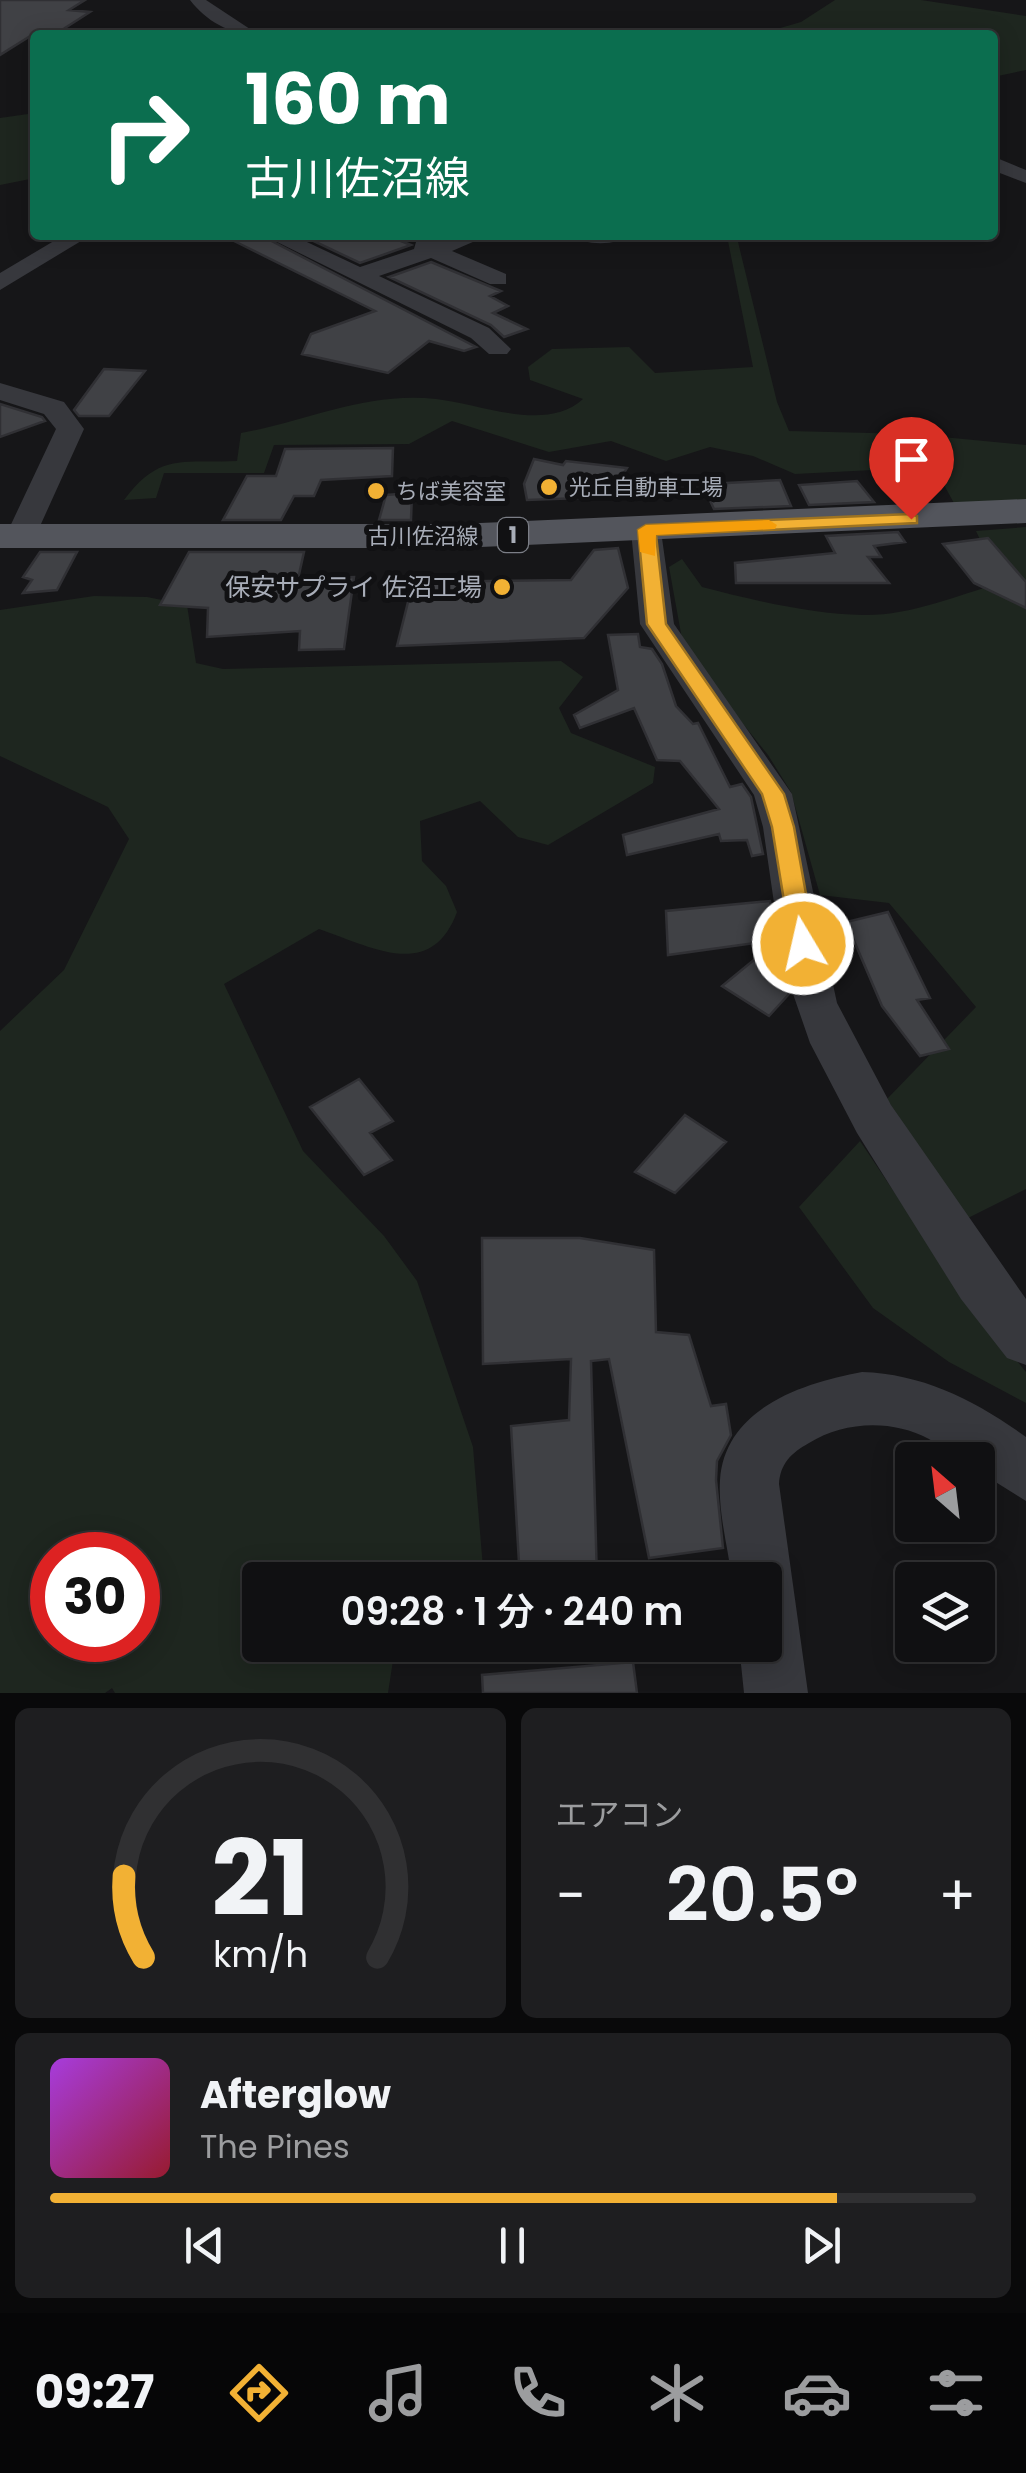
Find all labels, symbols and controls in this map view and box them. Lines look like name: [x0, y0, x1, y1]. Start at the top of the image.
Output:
text: 160 m: [245, 50, 451, 149]
icon: right: [80, 70, 210, 200]
text: 古川佐沼線: [245, 147, 470, 210]
pin: [869, 417, 954, 520]
icon: arrive: [884, 432, 939, 487]
place label: 光丘自動車工場: [569, 472, 723, 503]
place label: ちば美容室: [396, 476, 506, 507]
marker: 光丘自動車工場: [538, 476, 560, 498]
marker: ちば美容室: [365, 480, 387, 502]
road number: 1: [498, 518, 528, 552]
street label: 古川佐沼線: [368, 521, 478, 552]
place label: 保安サプライ 佐沼工場: [225, 570, 482, 605]
marker: 保安サプライ 佐沼工場: [491, 576, 513, 598]
position arrow: [751, 892, 855, 996]
north arrow: [895, 1442, 995, 1542]
map controls: [895, 1442, 995, 1662]
speed limit sign: 30: [30, 1532, 160, 1662]
button: layers: [895, 1562, 995, 1662]
text: 09:28 · 1 分 · 240 m: [341, 1585, 683, 1638]
text: エアコン: [556, 1792, 684, 1837]
text: 21: [211, 1806, 310, 1951]
text: 20.5°: [666, 1842, 858, 1947]
text: −: [556, 1857, 586, 1934]
text: +: [938, 1857, 976, 1934]
text: km/h: [213, 1929, 308, 1980]
text: Afterglow: [200, 2068, 391, 2121]
text: The Pines: [200, 2124, 350, 2169]
icon: previous: [177, 2218, 232, 2273]
icon: pause: [485, 2218, 540, 2273]
icon: next: [794, 2218, 849, 2273]
icon: directions: [224, 2358, 294, 2428]
icon: music: [363, 2358, 433, 2428]
icon: phone: [503, 2358, 573, 2428]
icon: climate: [642, 2358, 712, 2428]
icon: car: [782, 2358, 852, 2428]
icon: filters: [921, 2358, 991, 2428]
text: 09:27: [35, 2361, 154, 2424]

